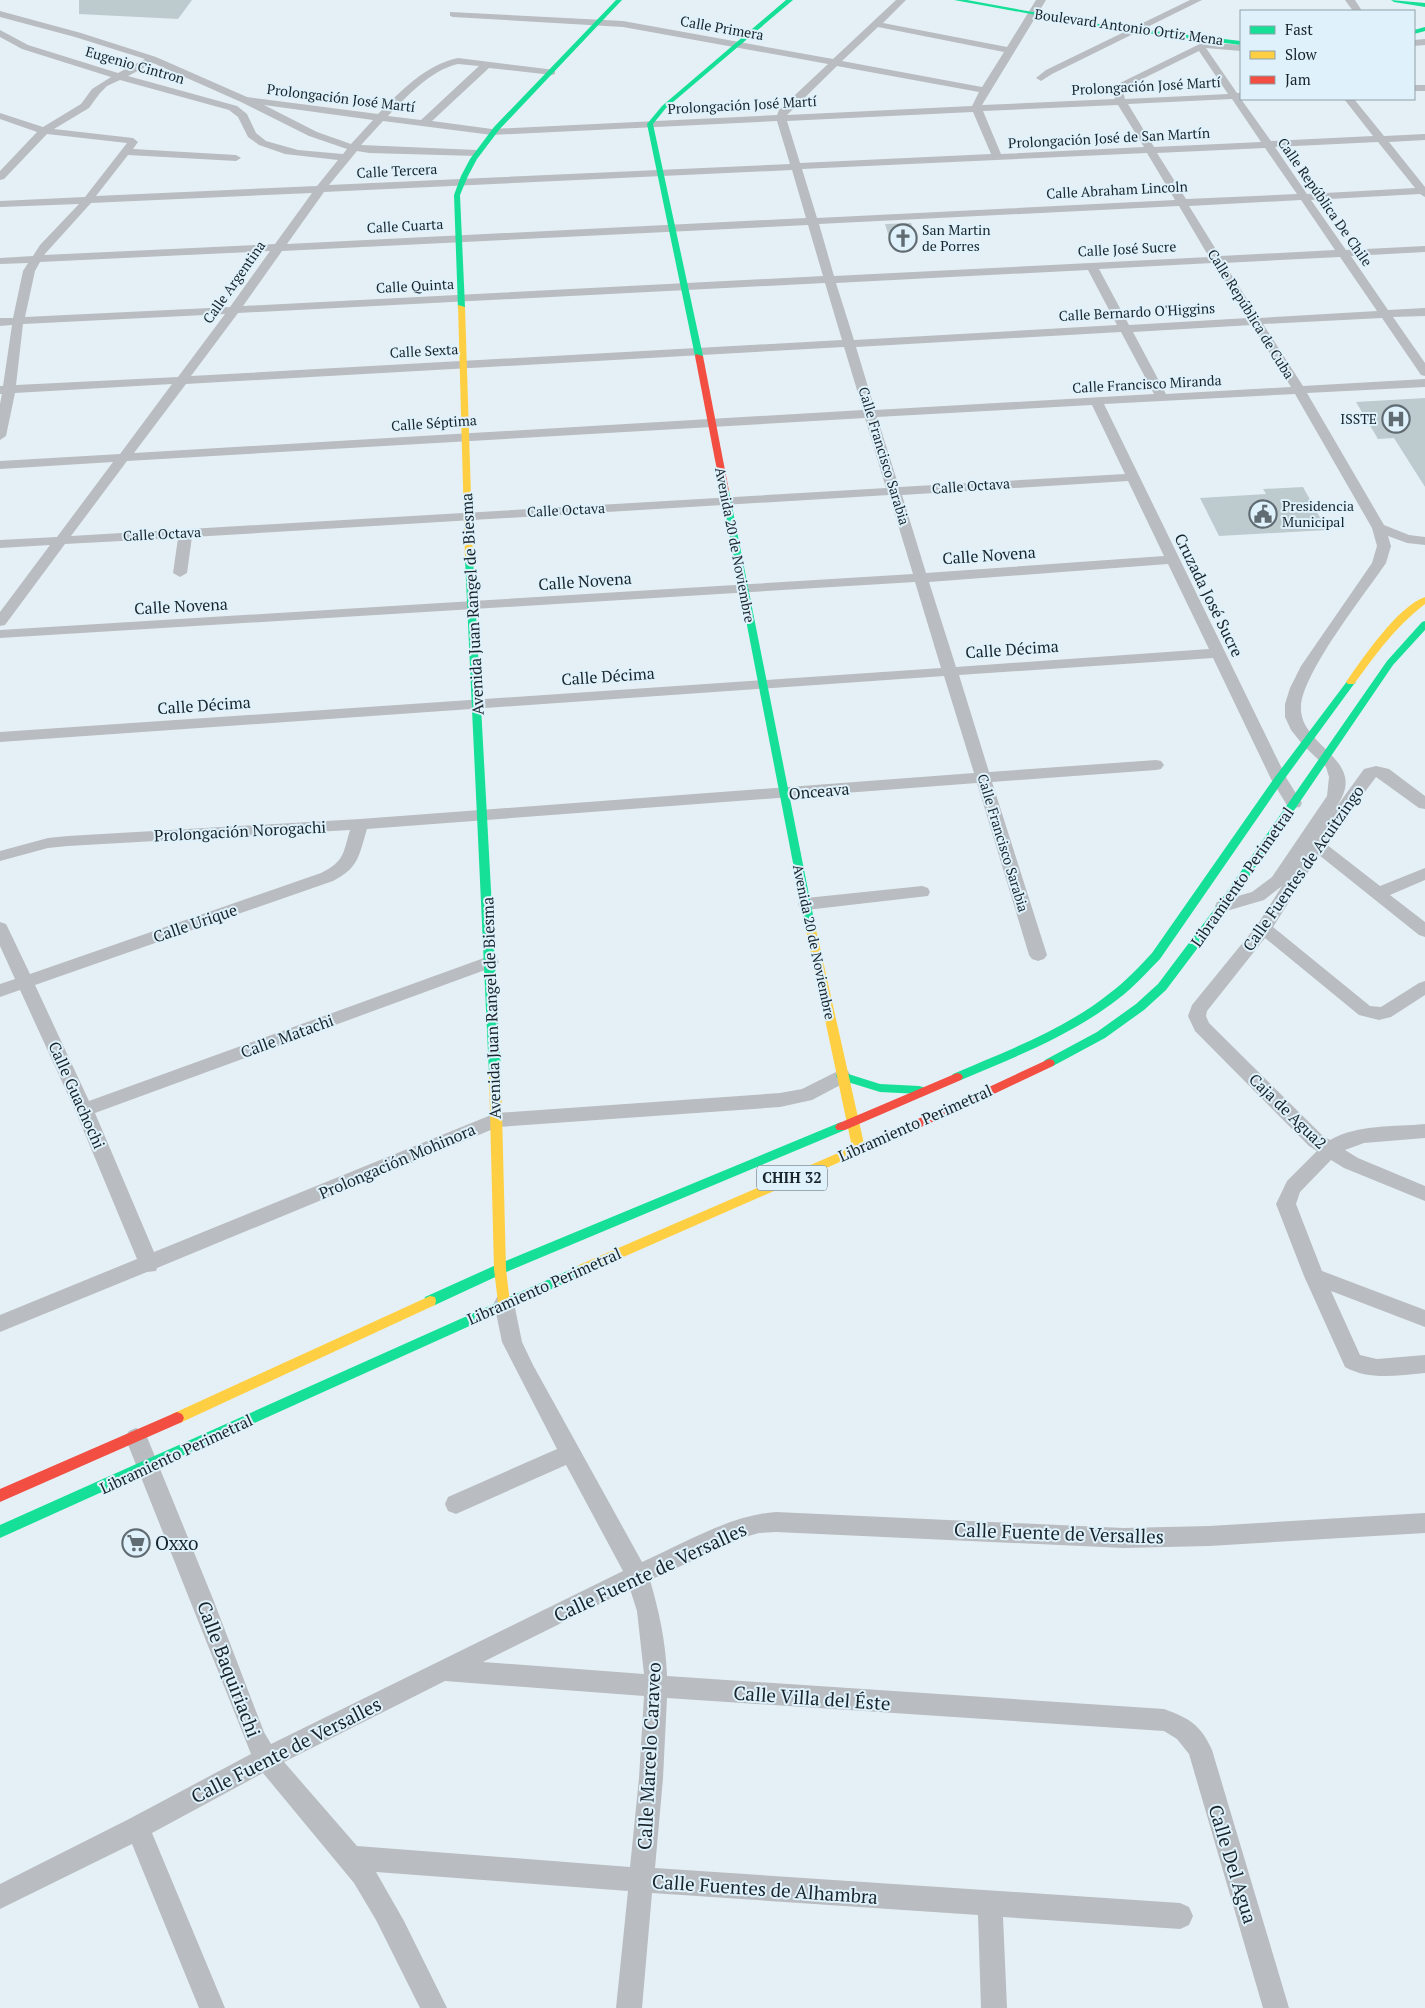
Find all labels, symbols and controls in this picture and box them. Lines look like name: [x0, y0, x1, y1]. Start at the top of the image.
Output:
street label: Boulevard Antonio Ortiz Mena: [1034, 4, 1225, 49]
legend: [1240, 10, 1415, 100]
street label: Calle Primera: [679, 11, 765, 44]
text: Fast: [1285, 19, 1313, 39]
street label: Eugenio Cintron: [83, 41, 188, 88]
text: Slow: [1285, 44, 1318, 64]
text: Jam: [1285, 69, 1311, 89]
street label: Prolongación José Martí: [1071, 72, 1222, 99]
street label: Prolongación José Martí: [266, 79, 417, 116]
street label: Prolongación José Martí: [667, 91, 818, 118]
street label: Prolongación José de San Martín: [1008, 123, 1211, 152]
street label: Calle República De Chile: [1274, 134, 1377, 270]
street label: Calle Tercera: [356, 159, 438, 182]
street label: Calle Abraham Lincoln: [1046, 176, 1189, 203]
street label: Calle Cuarta: [366, 214, 444, 237]
place label: San Martin de Porres: [922, 220, 991, 255]
church icon: San Martin de Porres: [888, 223, 918, 253]
street label: Calle Argentina: [198, 236, 269, 327]
street label: Calle José Sucre: [1077, 236, 1177, 261]
street label: Calle República de Cuba: [1204, 245, 1299, 382]
street label: Calle Quinta: [375, 274, 454, 297]
street label: Calle Bernardo O'Higgins: [1058, 298, 1216, 325]
street label: Calle Sexta: [389, 339, 459, 362]
street label: Calle Francisco Miranda: [1072, 370, 1222, 397]
street label: Calle Francisco Sarabia: [854, 384, 915, 527]
hospital icon: ISSTE: [1381, 404, 1411, 434]
place label: ISSTE: [1340, 409, 1377, 428]
street label: Calle Séptima: [390, 410, 477, 435]
street label: Avenida 20 de Noviembre: [711, 466, 760, 624]
street label: Calle Octava: [931, 473, 1011, 498]
street label: Avenida Juan Rangel de Biesma: [455, 492, 489, 716]
place label: Presidencia Municipal: [1282, 496, 1354, 531]
street label: Calle Octava: [526, 498, 606, 521]
public building icon: Presidencia Municipal: [1248, 499, 1278, 529]
street label: Calle Octava: [122, 522, 202, 545]
street label: Cruzada José Sucre: [1170, 530, 1248, 660]
street label: Calle Novena: [942, 541, 1036, 569]
street label: Calle Novena: [538, 567, 632, 595]
street label: Calle Novena: [134, 593, 228, 619]
street label: Calle Décima: [965, 635, 1059, 663]
street label: Calle Décima: [561, 662, 655, 690]
street label: Calle Décima: [157, 691, 251, 719]
street label: Calle Francisco Sarabia: [973, 771, 1034, 914]
street label: Onceava: [788, 777, 850, 805]
street label: Calle Fuentes de Acuitzingo: [1237, 781, 1369, 955]
street label: Libramiento Perimetral: [1185, 802, 1299, 951]
street label: Prolongación Norogachi: [153, 815, 327, 846]
street label: Avenida 20 de Noviembre: [789, 863, 840, 1021]
street label: Avenida Juan Rangel de Biesma: [476, 897, 506, 1119]
street label: Calle Urique: [150, 898, 240, 948]
street label: Calle Matachi: [237, 1009, 337, 1063]
street label: Calle Guachochi: [43, 1038, 111, 1152]
street label: Caja de Agua2: [1244, 1068, 1332, 1154]
street label: Libramiento Perimetral: [835, 1079, 996, 1167]
street label: Prolongación Mohinora: [315, 1118, 479, 1204]
road number: CHIH 32: [757, 1166, 827, 1190]
street label: Libramiento Perimetral: [464, 1242, 625, 1330]
street label: Libramiento Perimetral: [96, 1409, 256, 1499]
street label: Calle Fuente de Versalles: [549, 1516, 750, 1627]
street label: Calle Fuente de Versalles: [954, 1516, 1164, 1549]
supermarket icon: Oxxo: [121, 1528, 151, 1558]
place label: Oxxo: [155, 1530, 199, 1555]
street label: Calle Baquiriachi: [192, 1597, 267, 1741]
street label: Calle Marcelo Caraveo: [631, 1662, 666, 1850]
street label: Calle Villa del Éste: [733, 1680, 892, 1715]
street label: Calle Fuente de Versalles: [187, 1691, 385, 1808]
street label: Calle Del Agua: [1204, 1801, 1264, 1927]
street label: Calle Fuentes de Alhambra: [651, 1868, 879, 1909]

